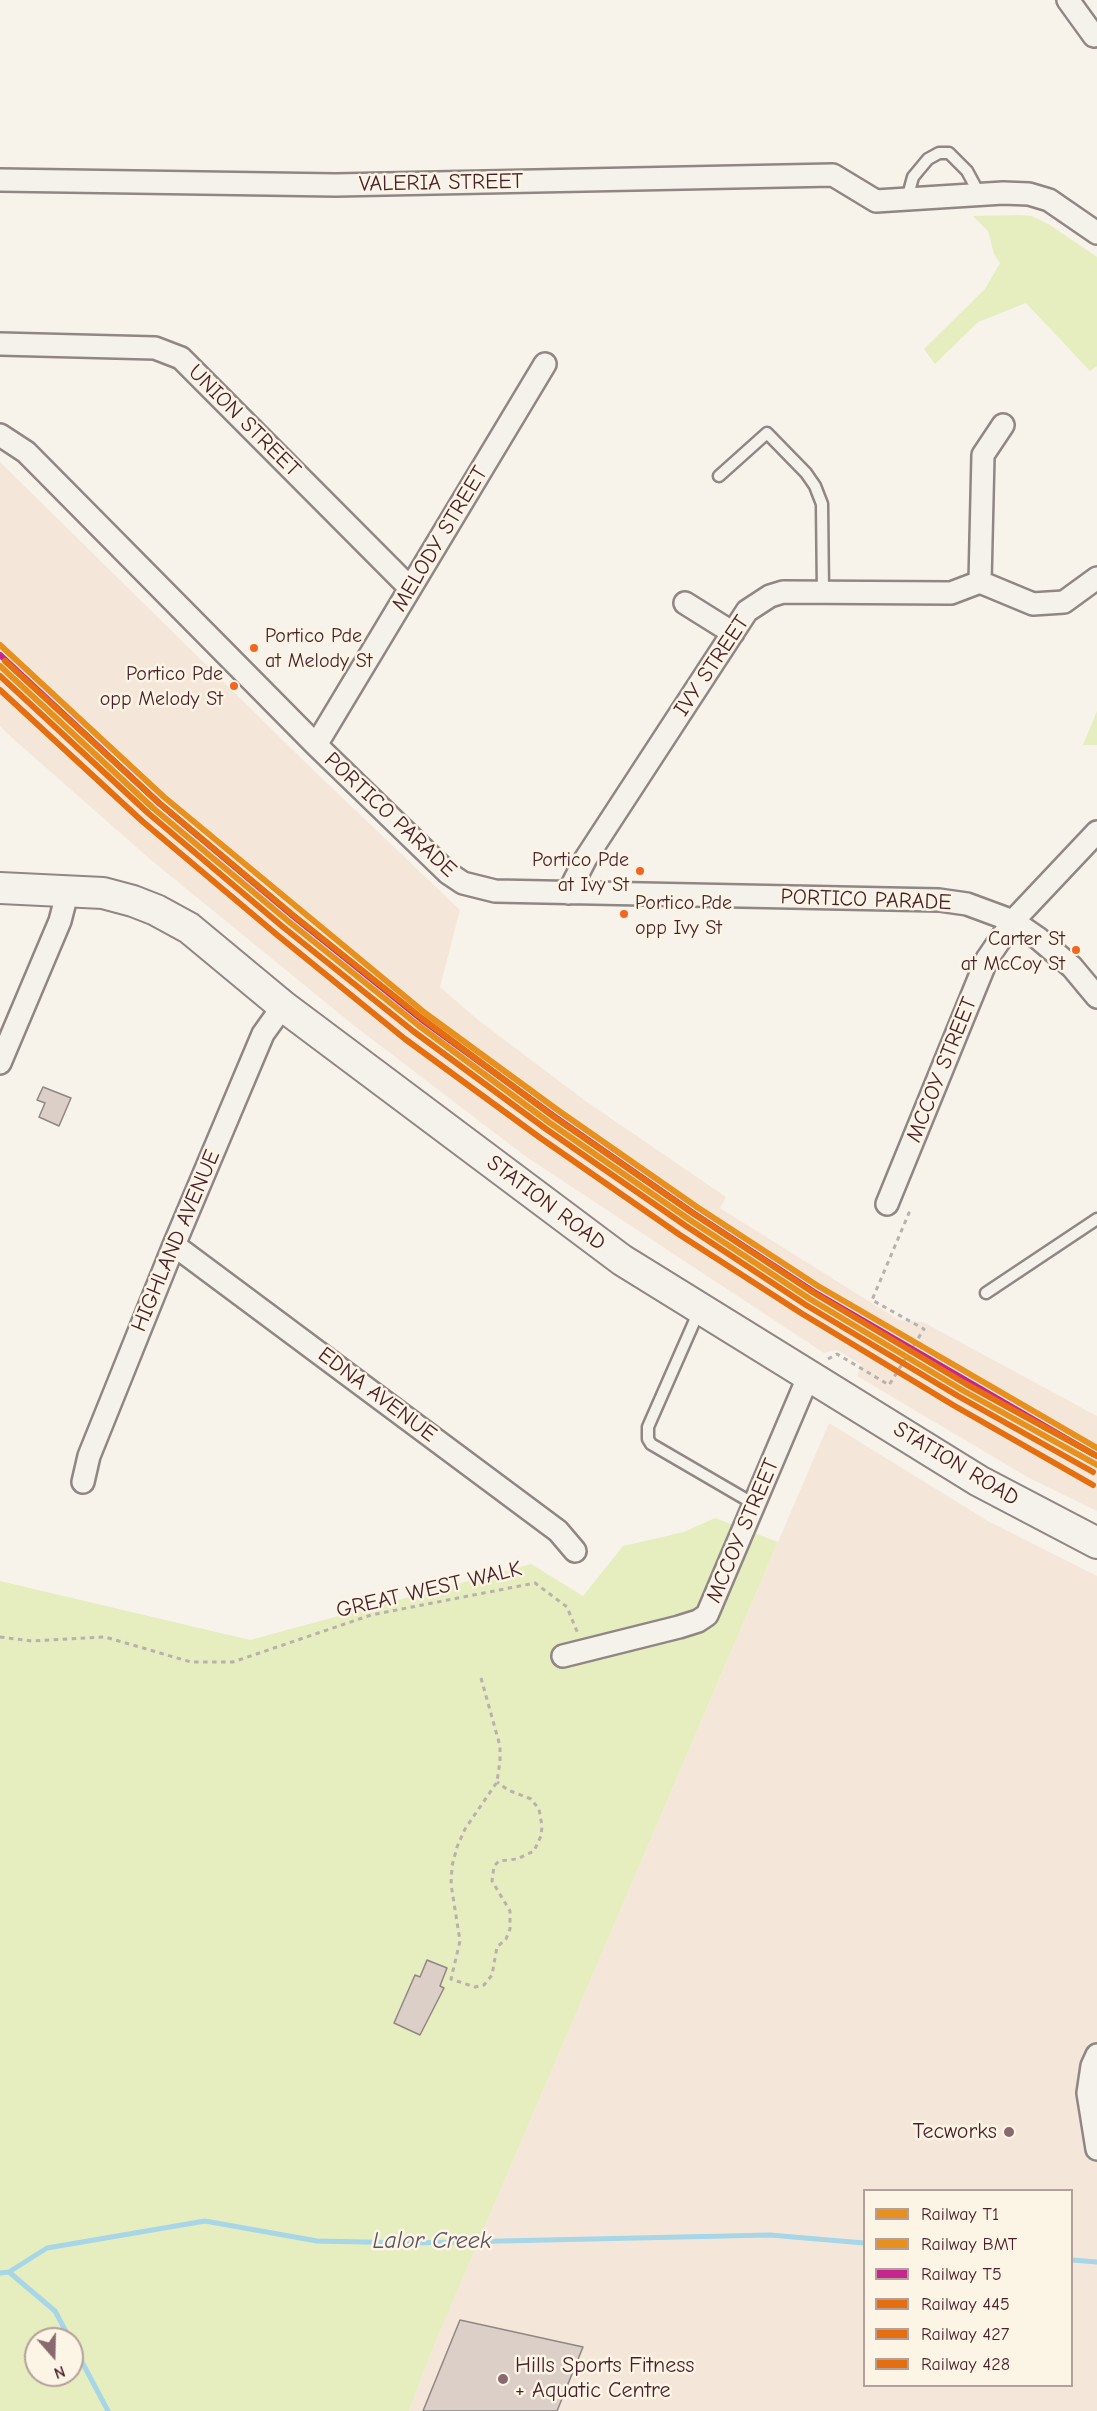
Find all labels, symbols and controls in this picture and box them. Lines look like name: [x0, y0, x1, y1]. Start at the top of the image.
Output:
street label: VALERIA STREET: [359, 168, 523, 198]
street label: UNION STREET: [182, 359, 306, 483]
street label: MELODY STREET: [386, 462, 494, 616]
street label: IVY STREET: [669, 611, 755, 721]
place label: Portico Pde at Melody St: [265, 624, 372, 671]
marker: Portico Pde at Melody St: [248, 642, 260, 654]
place label: Portico Pde opp Melody St: [100, 662, 223, 709]
marker: Portico Pde opp Melody St: [228, 680, 240, 692]
street label: PORTICO PARADE: [318, 747, 462, 883]
place label: Portico Pde at Ivy St: [532, 848, 629, 895]
marker: Portico Pde at Ivy St: [634, 865, 646, 877]
street label: PORTICO PARADE: [780, 884, 952, 916]
place label: Portico Pde opp Ivy St: [635, 891, 732, 938]
marker: Portico Pde opp Ivy St: [618, 908, 630, 920]
place label: Carter St at McCoy St: [961, 927, 1065, 974]
marker: Carter St at McCoy St: [1070, 944, 1082, 956]
street label: MCCOY STREET: [901, 994, 983, 1146]
street label: HIGHLAND AVENUE: [126, 1146, 226, 1336]
street label: STATION ROAD: [481, 1150, 611, 1256]
street label: EDNA AVENUE: [313, 1342, 441, 1448]
street label: STATION ROAD: [888, 1416, 1024, 1512]
street label: MCCOY STREET: [701, 1455, 785, 1607]
street label: GREAT WEST WALK: [334, 1556, 524, 1624]
place label: Tecworks: [913, 2119, 997, 2145]
marker: Tecworks: [1002, 2125, 1016, 2139]
legend: [863, 2189, 1073, 2387]
text: Railway T1: [921, 2204, 999, 2225]
water label: Lalor Creek: [373, 2227, 491, 2255]
text: Railway BMT: [921, 2234, 1017, 2255]
text: Railway T5: [921, 2264, 1002, 2285]
text: Railway 445: [921, 2294, 1010, 2315]
text: Railway 427: [921, 2324, 1009, 2345]
north arrow: [24, 2327, 84, 2387]
place label: Hills Sports Fitness + Aquatic Centre: [515, 2353, 694, 2404]
text: Railway 428: [921, 2354, 1010, 2375]
text: N: [51, 2362, 67, 2382]
marker: Hills Sports Fitness + Aquatic Centre: [496, 2372, 510, 2386]

